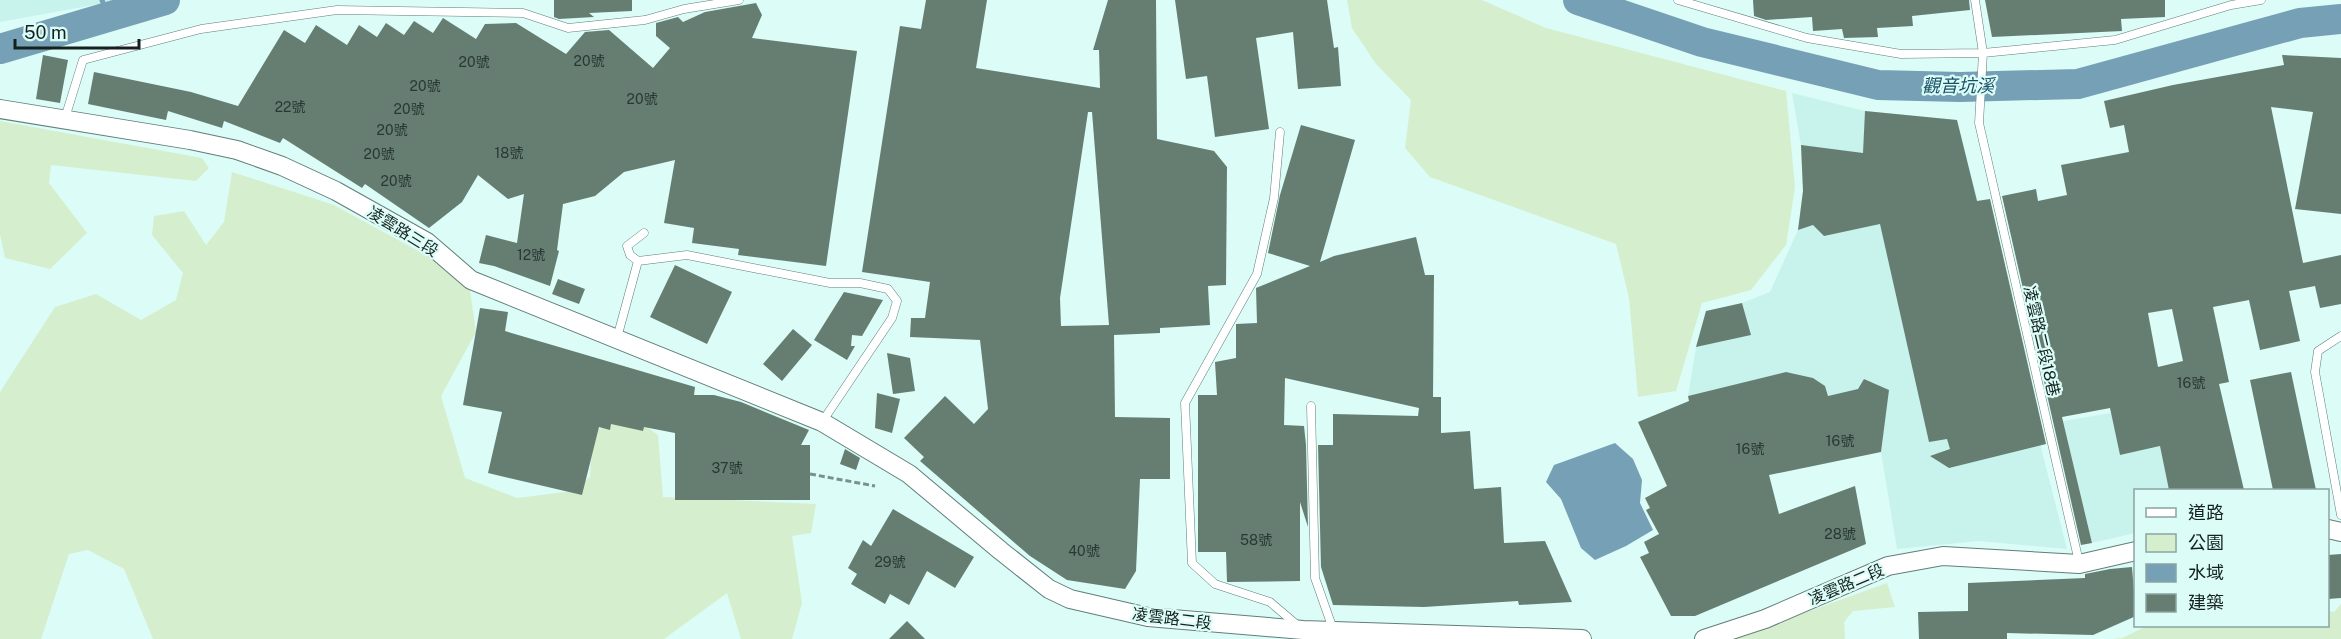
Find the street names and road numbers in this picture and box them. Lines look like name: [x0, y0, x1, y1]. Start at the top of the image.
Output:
street label: 凌雲路三段: [364, 202, 442, 261]
street label: 凌雲路二段18巷: [2020, 284, 2063, 398]
street label: 凌雲路二段: [1806, 560, 1887, 609]
street label: 凌雲路二段: [1131, 604, 1213, 633]

